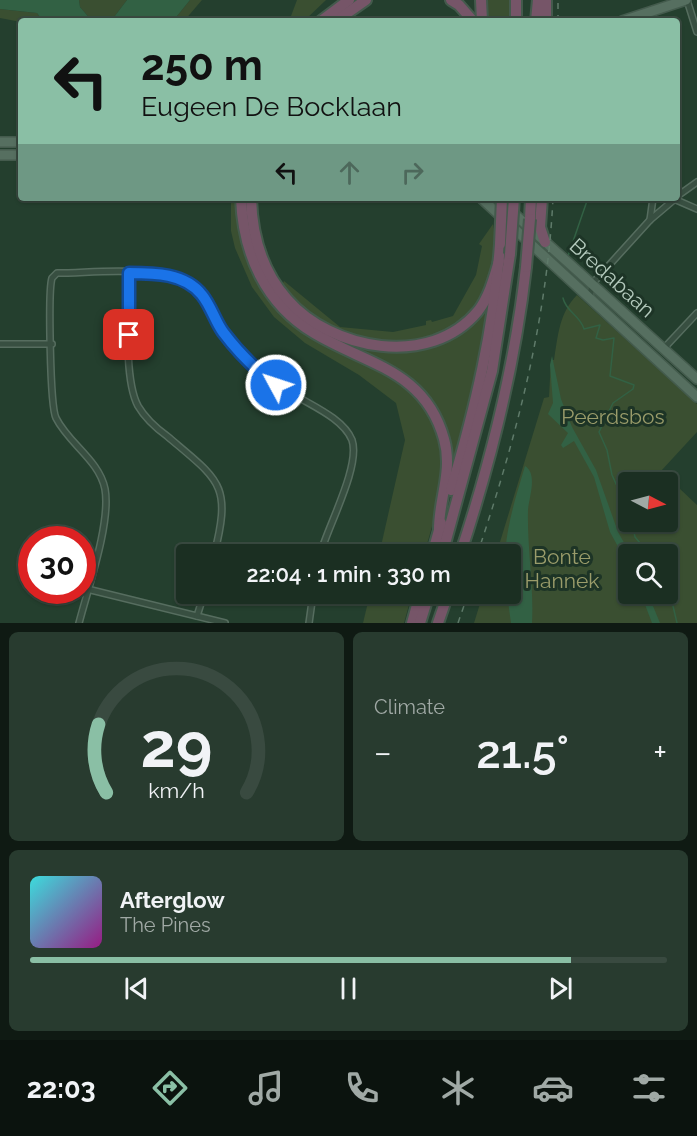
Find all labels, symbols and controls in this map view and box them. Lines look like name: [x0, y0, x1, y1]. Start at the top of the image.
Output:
text: 250 m: [141, 41, 263, 90]
icon: left: [42, 42, 120, 120]
text: Eugeen De Bocklaan: [141, 91, 402, 122]
icon: left: [270, 156, 303, 189]
icon: ahead: [333, 156, 366, 189]
icon: right: [396, 156, 429, 189]
street label: Bredabaan: [565, 233, 660, 322]
pin: [103, 309, 154, 360]
icon: arrive: [112, 318, 145, 351]
position arrow: [244, 353, 308, 417]
park label: Peerdsbos: [561, 404, 665, 429]
north arrow: [618, 472, 678, 532]
map controls: [618, 472, 678, 604]
speed limit sign: 30: [18, 526, 96, 604]
park label: Bonte Hannek: [525, 544, 599, 593]
button: search: [618, 544, 678, 604]
text: 22:04 · 1 min · 330 m: [246, 561, 451, 587]
text: Climate: [374, 695, 445, 719]
text: 29: [141, 708, 212, 782]
text: 21.5°: [476, 726, 569, 779]
text: −: [374, 733, 392, 772]
text: +: [653, 733, 667, 772]
text: km/h: [148, 779, 205, 804]
text: Afterglow: [120, 887, 225, 913]
text: The Pines: [120, 913, 211, 937]
icon: previous: [120, 972, 153, 1005]
icon: pause: [332, 972, 365, 1005]
icon: next: [544, 972, 577, 1005]
icon: directions: [149, 1067, 191, 1109]
icon: music: [245, 1067, 287, 1109]
icon: phone: [341, 1067, 383, 1109]
icon: climate: [437, 1067, 479, 1109]
icon: car: [532, 1067, 574, 1109]
icon: filters: [628, 1067, 670, 1109]
text: 22:03: [27, 1073, 96, 1104]

